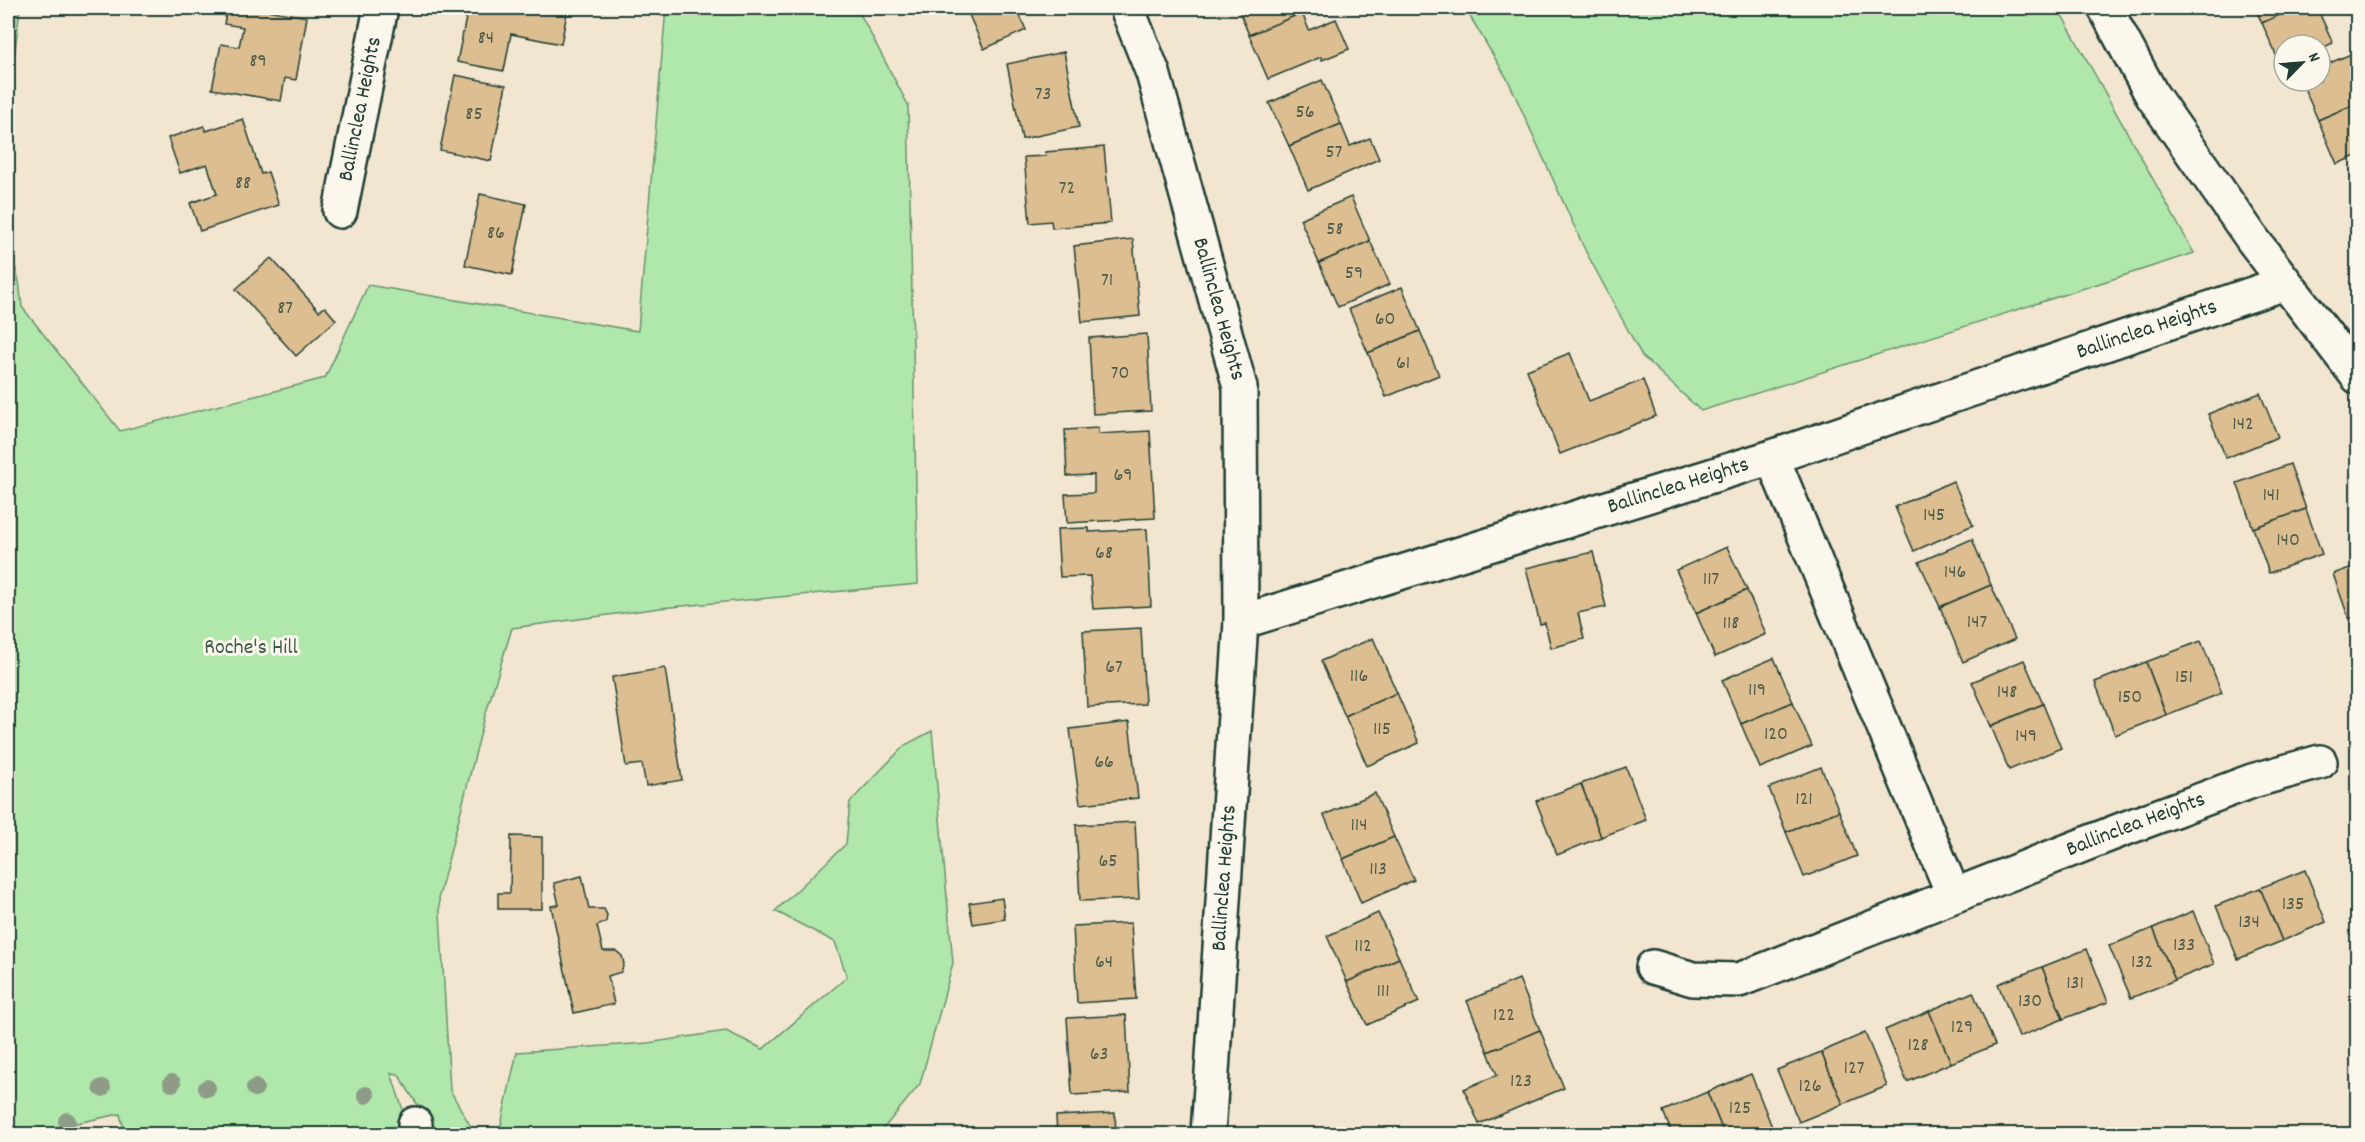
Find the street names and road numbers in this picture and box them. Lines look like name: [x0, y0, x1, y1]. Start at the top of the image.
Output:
street label: Ballinclea Heights: [331, 34, 390, 184]
street label: Ballinclea Heights: [1184, 234, 1253, 384]
street label: Ballinclea Heights: [2073, 292, 2221, 368]
street label: Ballinclea Heights: [1604, 450, 1753, 523]
street label: Ballinclea Heights: [2062, 784, 2210, 865]
street label: Ballinclea Heights: [1204, 804, 1246, 952]

